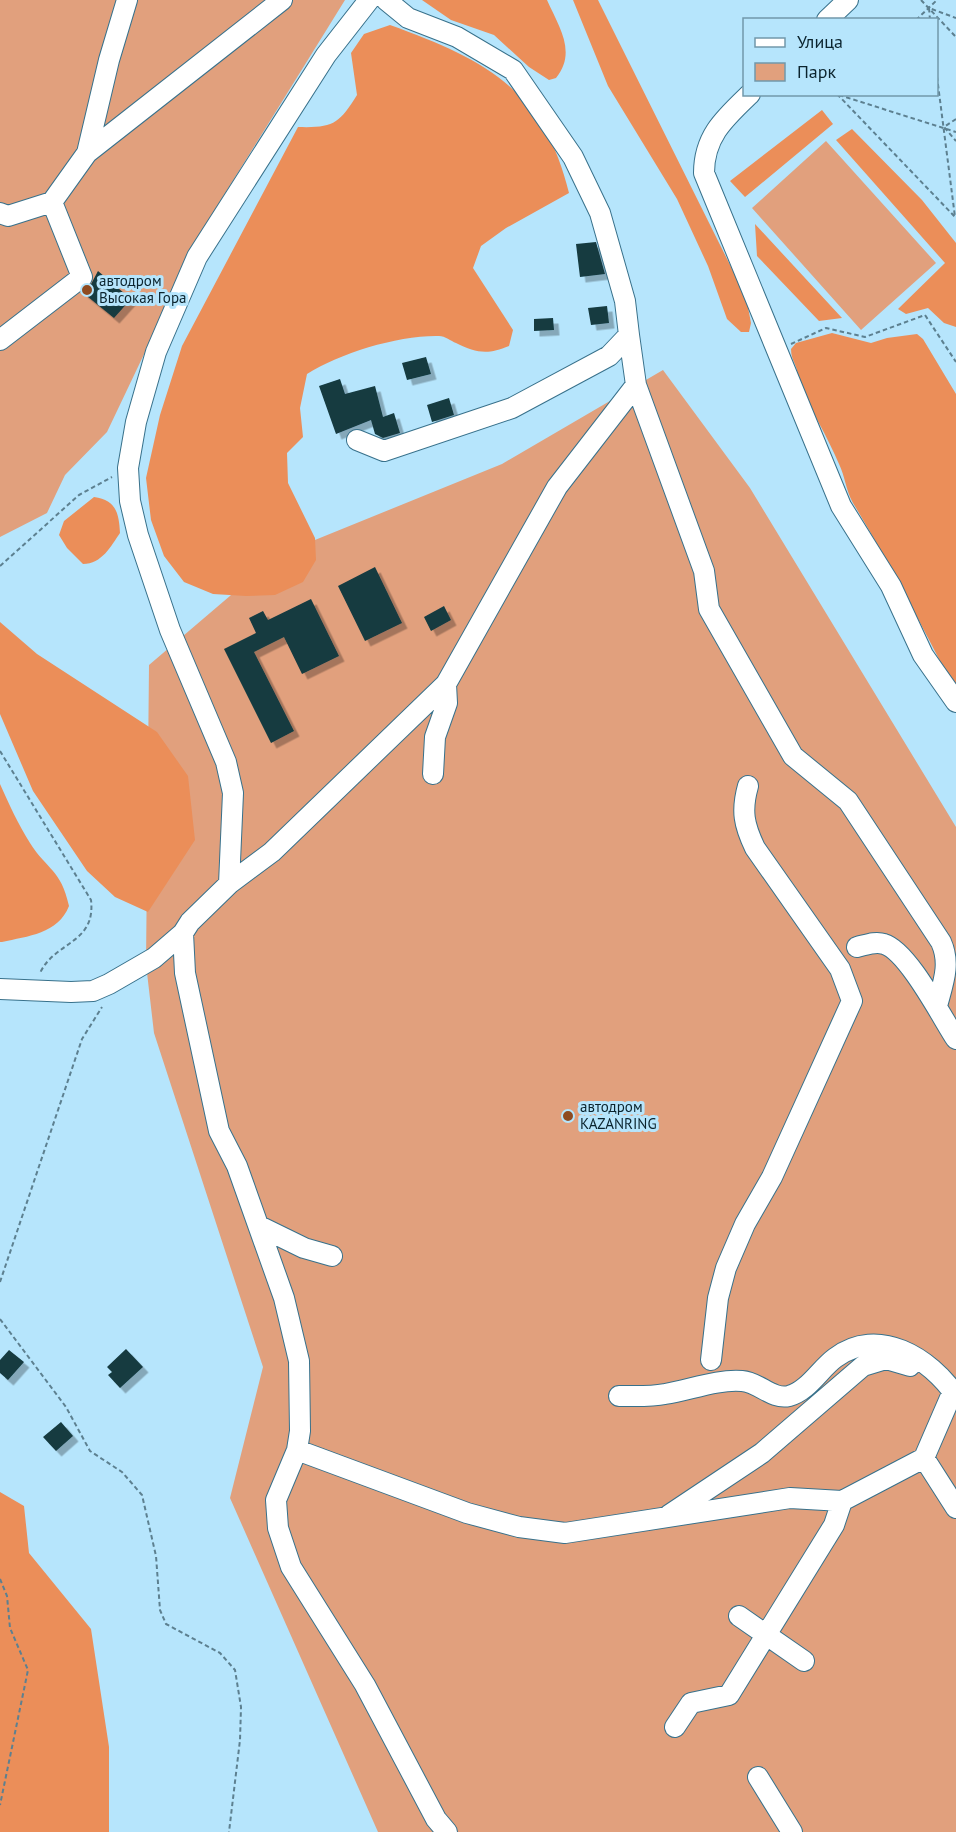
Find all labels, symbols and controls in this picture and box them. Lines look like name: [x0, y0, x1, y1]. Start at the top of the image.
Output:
legend: [743, 18, 938, 96]
text: Улица: [797, 30, 843, 53]
text: Парк: [797, 60, 837, 83]
place label: автодром Высокая Гора: [99, 271, 186, 307]
marker: автодром Высокая Гора: [80, 283, 94, 297]
place label: автодром KAZANRING: [580, 1097, 657, 1133]
marker: автодром KAZANRING: [561, 1109, 575, 1123]

